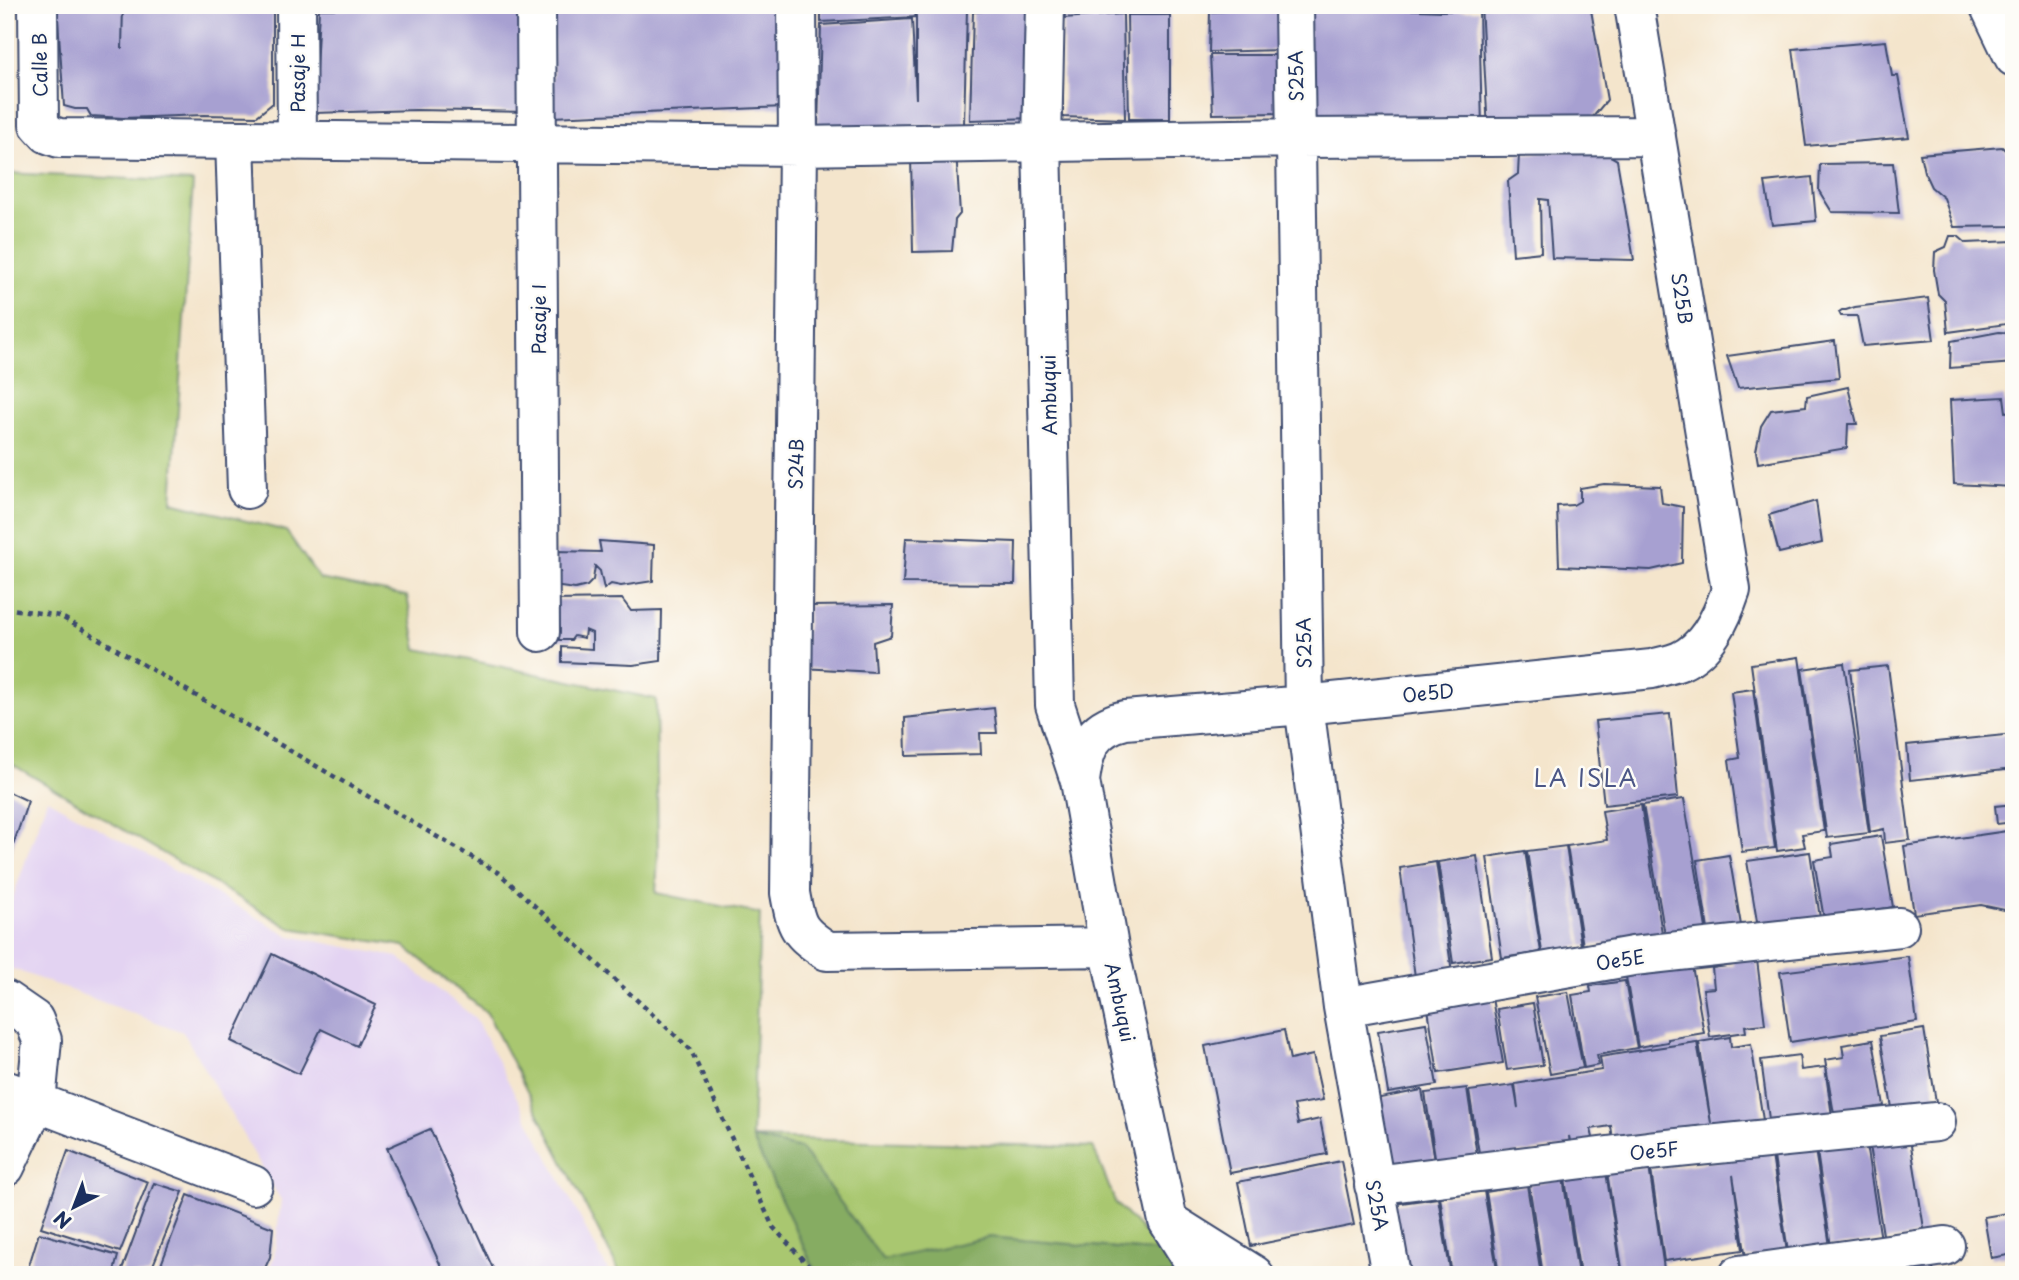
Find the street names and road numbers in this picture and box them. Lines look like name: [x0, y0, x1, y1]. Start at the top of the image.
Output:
street label: Calle B: [24, 33, 54, 97]
street label: Pasaje H: [283, 33, 311, 113]
street label: S25A: [1281, 50, 1309, 102]
street label: S25B: [1665, 270, 1701, 326]
street label: Pasaje I: [524, 284, 552, 354]
street label: Ambuqui: [1033, 354, 1063, 436]
street label: S24B: [781, 438, 809, 490]
street label: S25A: [1289, 617, 1317, 669]
street label: Oe5D: [1401, 675, 1455, 709]
street label: Oe5E: [1594, 941, 1646, 977]
street label: Ambuqui: [1099, 960, 1143, 1044]
street label: Oe5F: [1628, 1133, 1680, 1167]
street label: S25A: [1359, 1177, 1397, 1233]

